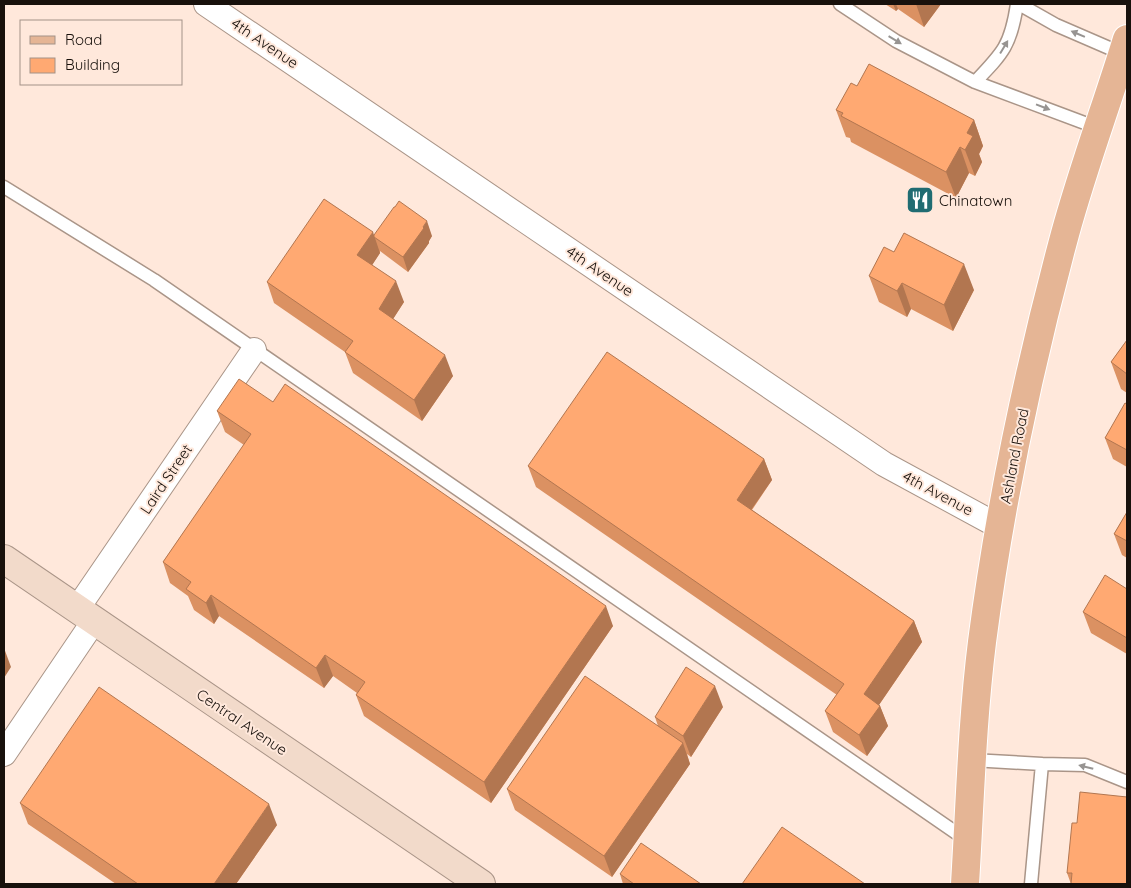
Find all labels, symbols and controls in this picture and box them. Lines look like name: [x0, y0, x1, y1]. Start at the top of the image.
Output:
street label: 4th Avenue: [228, 14, 302, 72]
legend: [20, 20, 182, 85]
text: Road: [65, 30, 102, 49]
one-way arrow: [1071, 30, 1085, 38]
one-way arrow: [889, 36, 902, 45]
one-way arrow: [1000, 41, 1009, 54]
text: Building: [65, 55, 120, 74]
one-way arrow: [1036, 103, 1051, 111]
restaurant icon: Chinatown: [905, 185, 935, 215]
place label: Chinatown: [939, 191, 1012, 210]
street label: 4th Avenue: [563, 242, 637, 300]
street label: Ashland Road: [995, 407, 1033, 505]
street label: Laird Street: [136, 441, 196, 517]
street label: 4th Avenue: [900, 467, 976, 519]
street label: Central Avenue: [193, 685, 291, 759]
one-way arrow: [1078, 763, 1093, 771]

